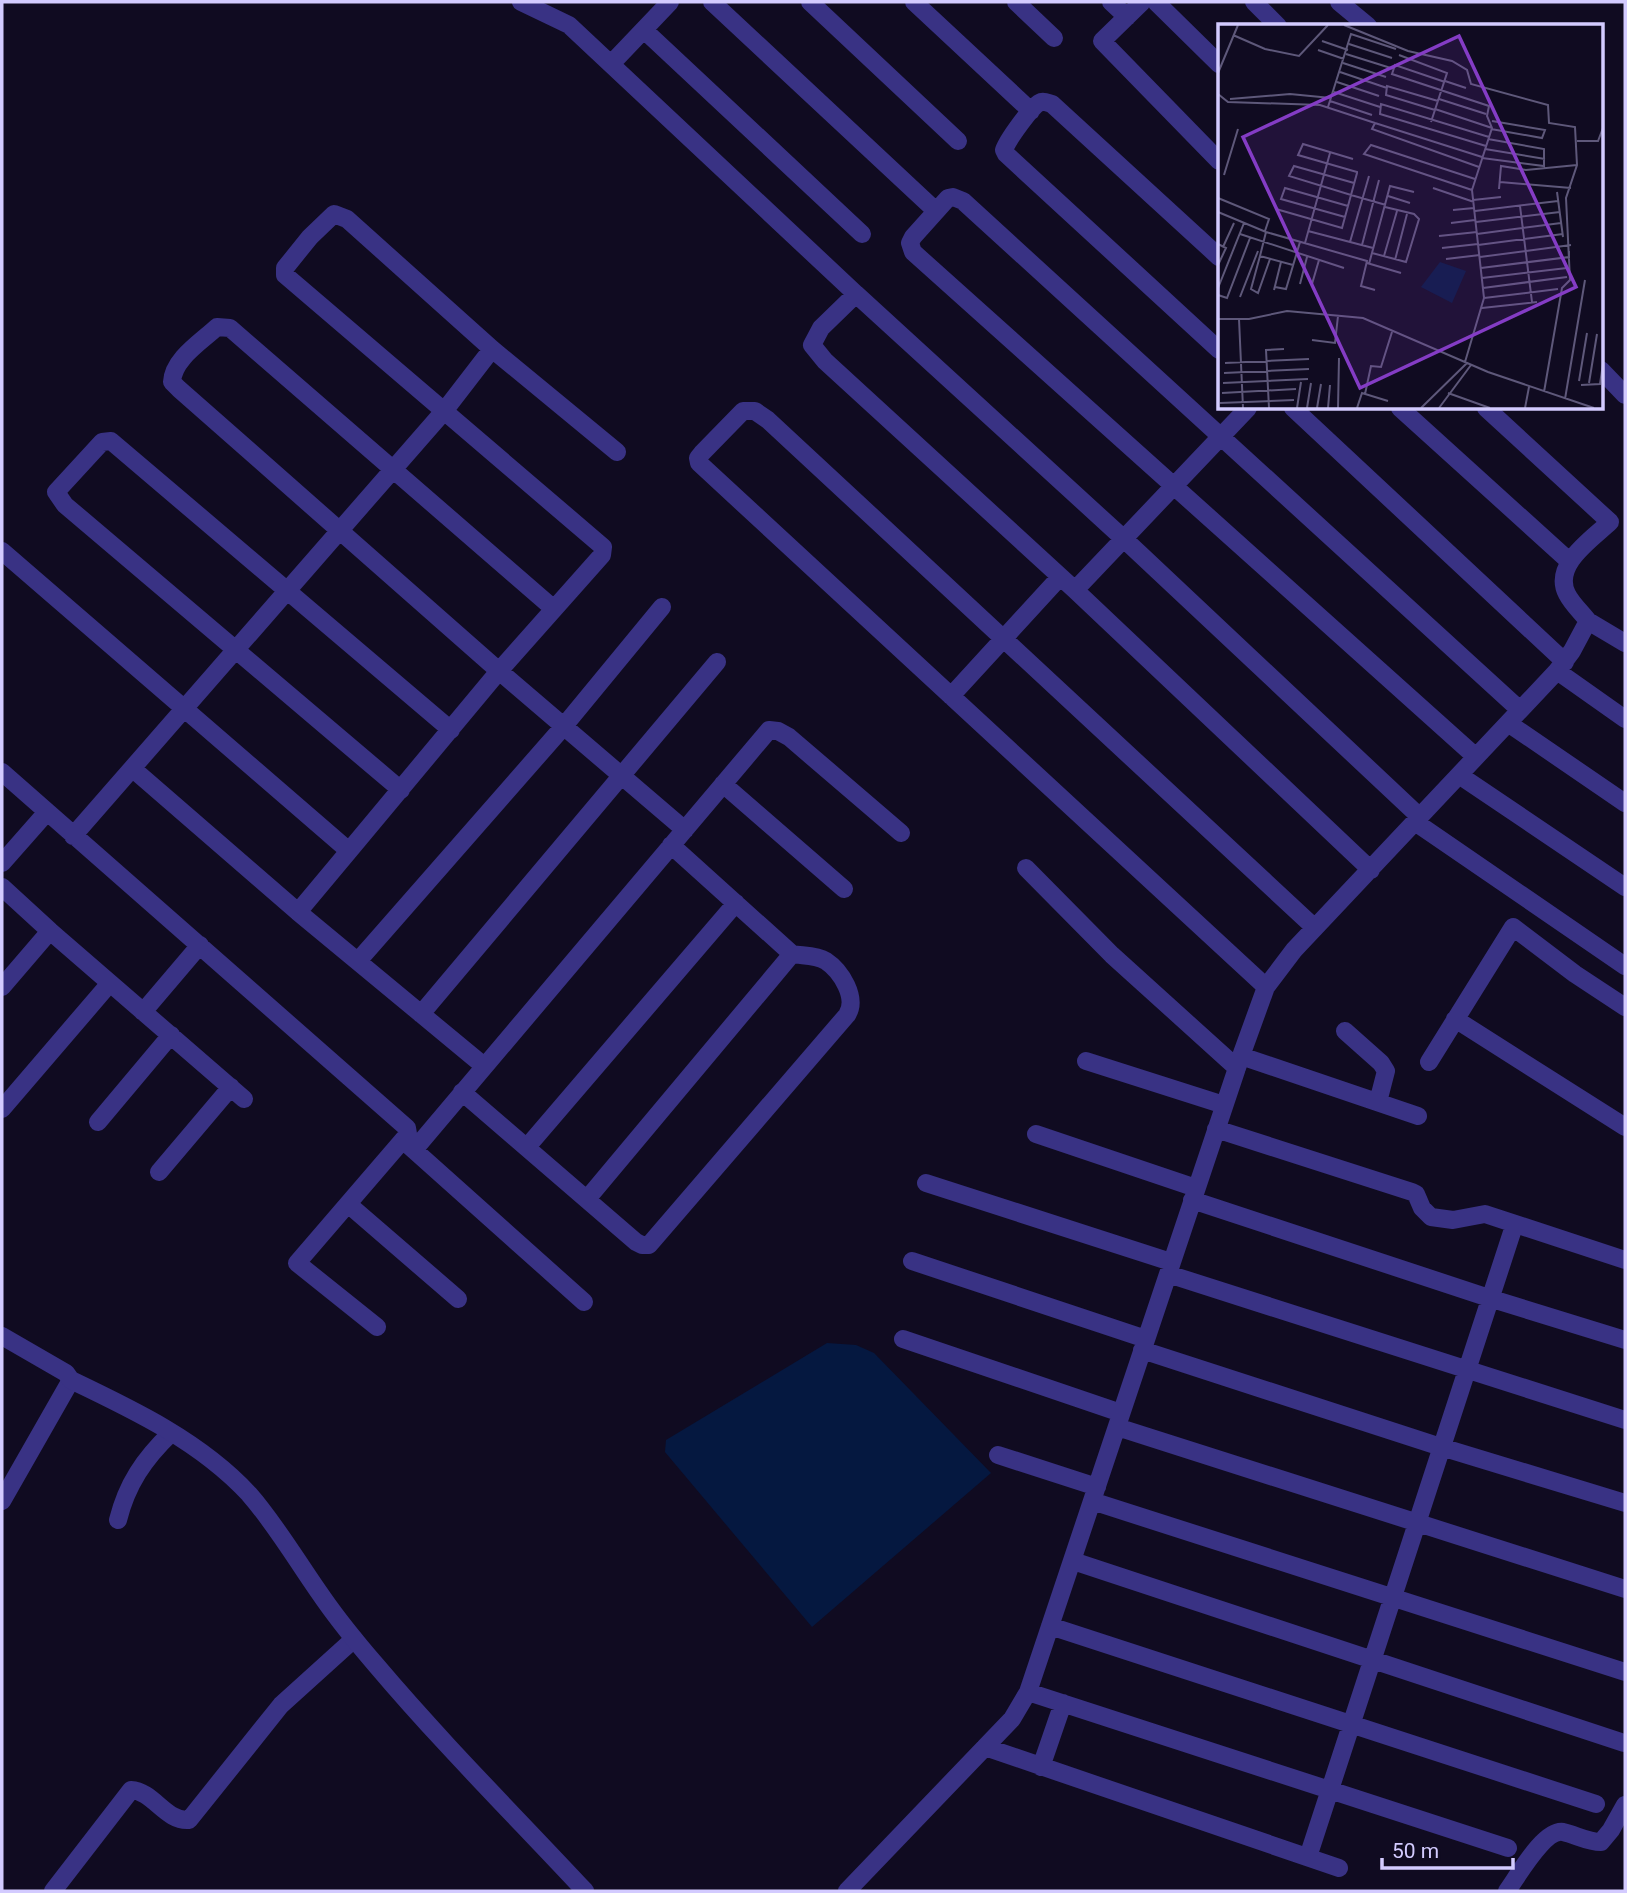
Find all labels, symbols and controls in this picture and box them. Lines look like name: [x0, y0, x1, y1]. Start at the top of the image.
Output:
inset map: [1218, 24, 1602, 410]
scale bar: [1382, 1826, 1513, 1870]
text: 50 m: [1392, 1839, 1439, 1863]

